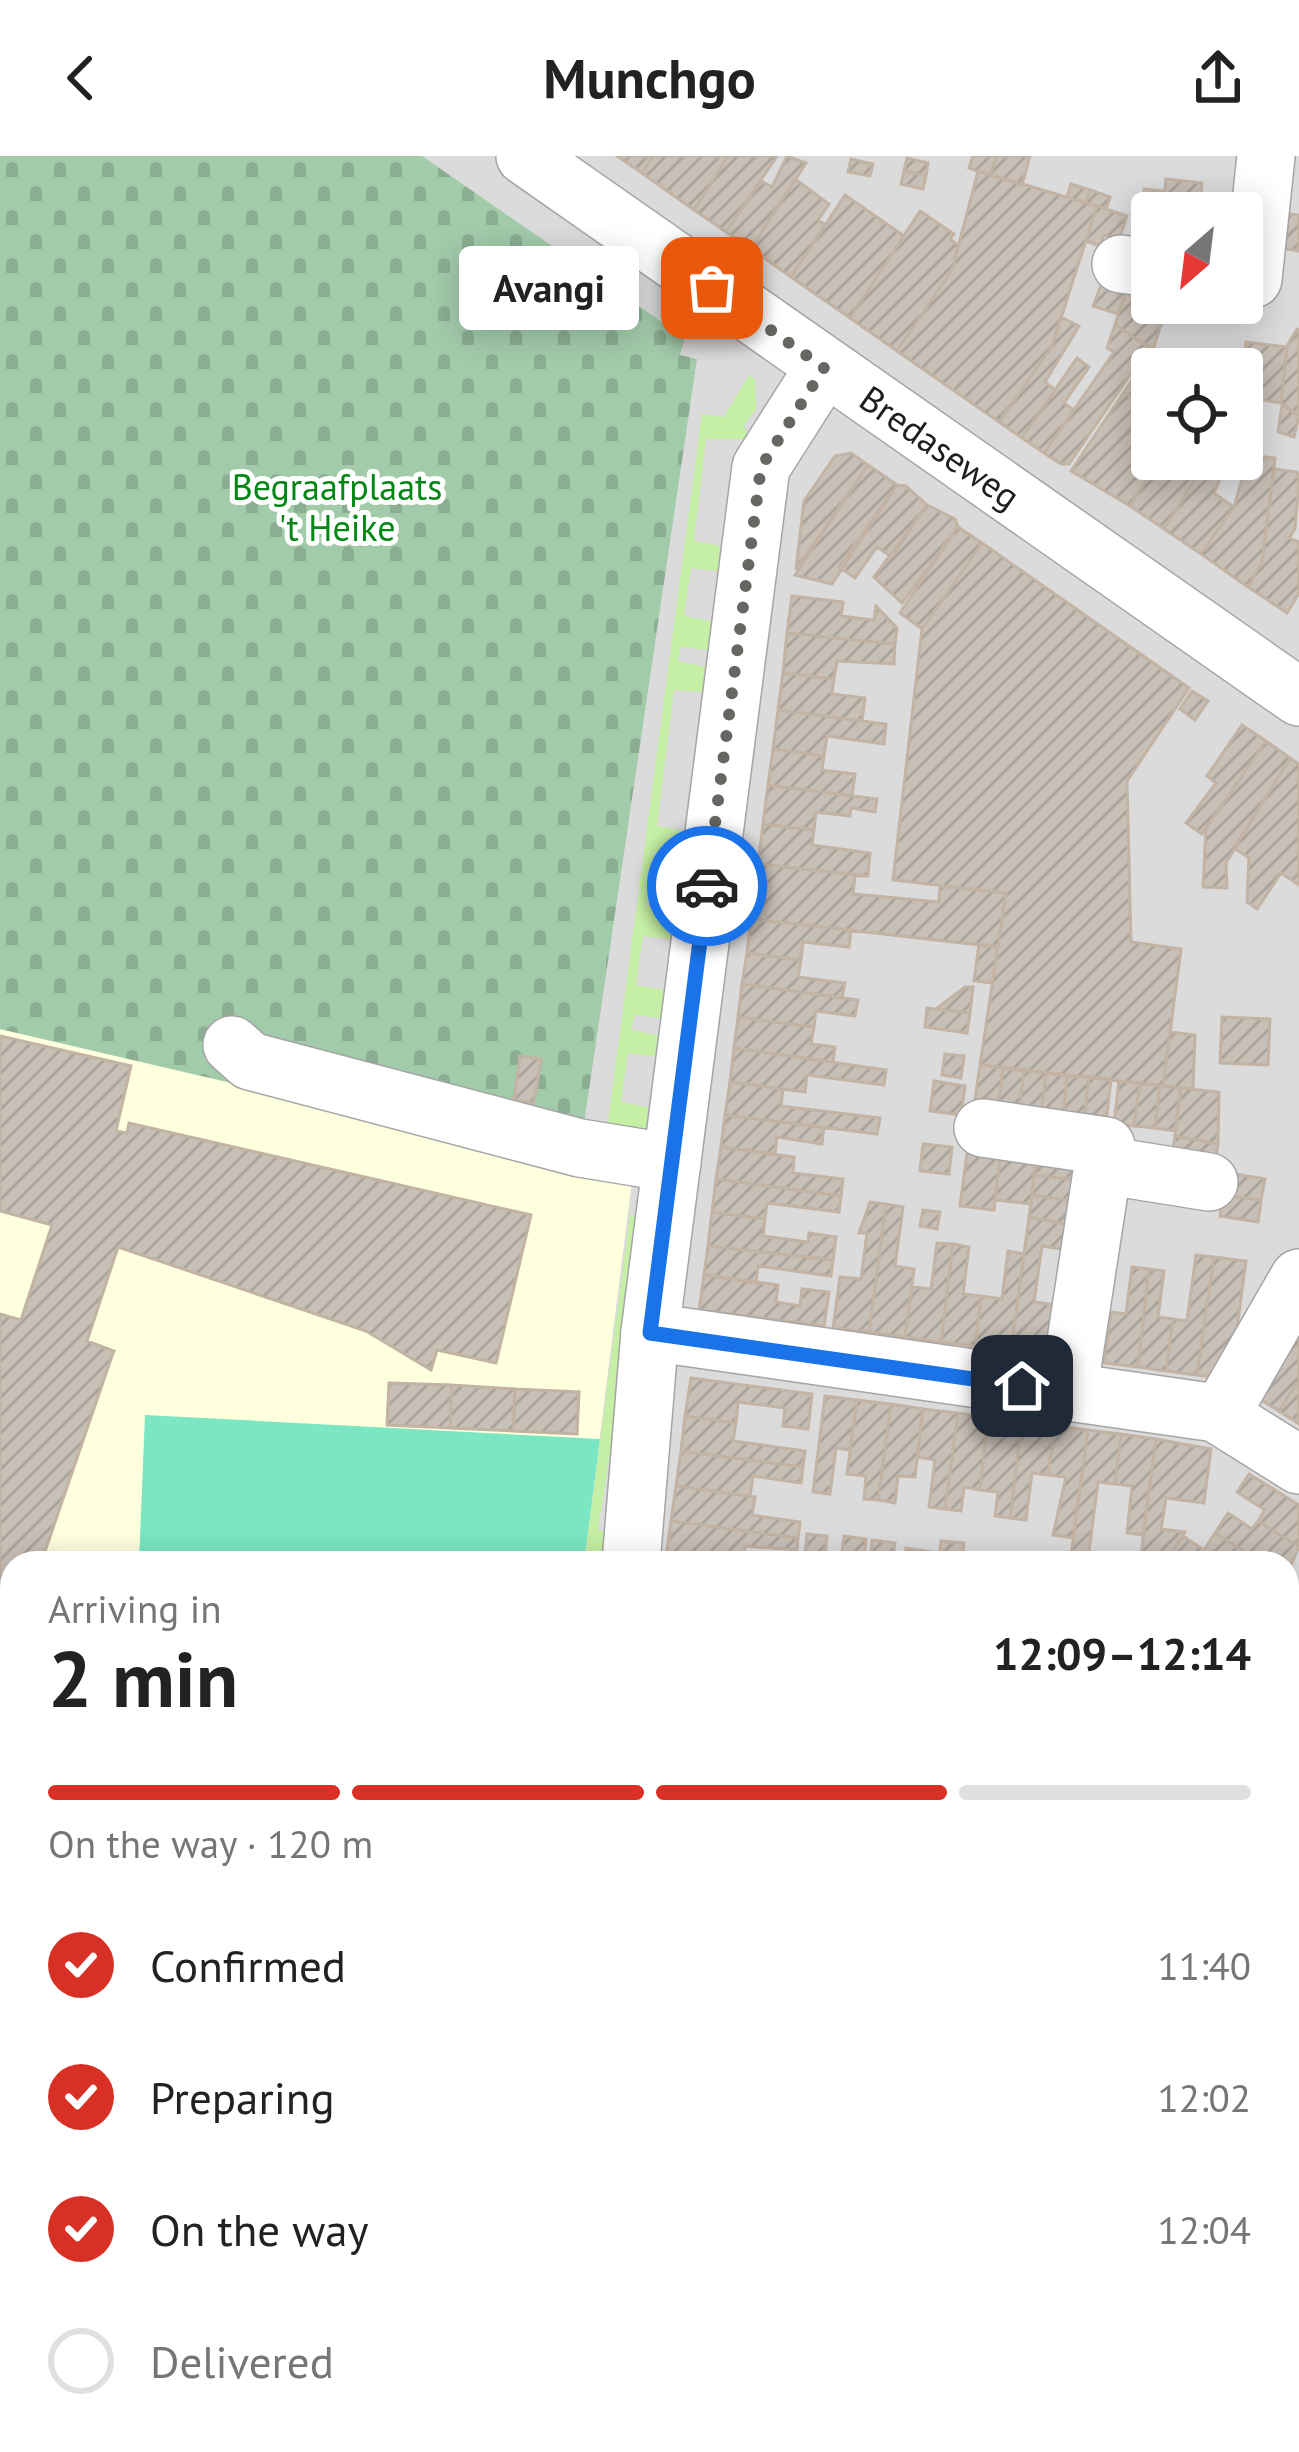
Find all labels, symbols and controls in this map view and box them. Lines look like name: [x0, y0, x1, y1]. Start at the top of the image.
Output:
text: Munchgo: [543, 43, 756, 113]
icon: back: [48, 45, 114, 111]
icon: share: [1185, 45, 1251, 111]
north arrow: [1131, 192, 1263, 324]
map controls: [1131, 192, 1263, 480]
pin: [661, 237, 763, 339]
callout: Avangi: [460, 246, 640, 330]
icon: bag: [679, 255, 745, 321]
text: Avangi: [493, 262, 605, 313]
button: locate: [1131, 348, 1263, 480]
street label: Bredaseweg: [851, 374, 1030, 519]
park label: Begraafplaats 't Heike: [232, 463, 442, 551]
courier: [647, 826, 767, 946]
icon: car: [674, 853, 740, 919]
pin: [971, 1335, 1073, 1437]
icon: home: [989, 1353, 1055, 1419]
text: Arriving in: [48, 1583, 222, 1634]
text: 12:09–12:14: [993, 1624, 1251, 1682]
text: 2 min: [48, 1628, 238, 1729]
text: On the way · 120 m: [48, 1818, 373, 1869]
icon: check: [48, 1932, 114, 1998]
text: Confirmed: [150, 1936, 346, 1994]
text: 11:40: [1157, 1940, 1251, 1991]
icon: check: [48, 2064, 114, 2130]
text: Preparing: [150, 2068, 335, 2126]
text: 12:02: [1157, 2072, 1251, 2123]
icon: check: [48, 2196, 114, 2262]
text: On the way: [150, 2200, 369, 2258]
text: 12:04: [1157, 2204, 1251, 2255]
text: Delivered: [150, 2332, 334, 2390]

